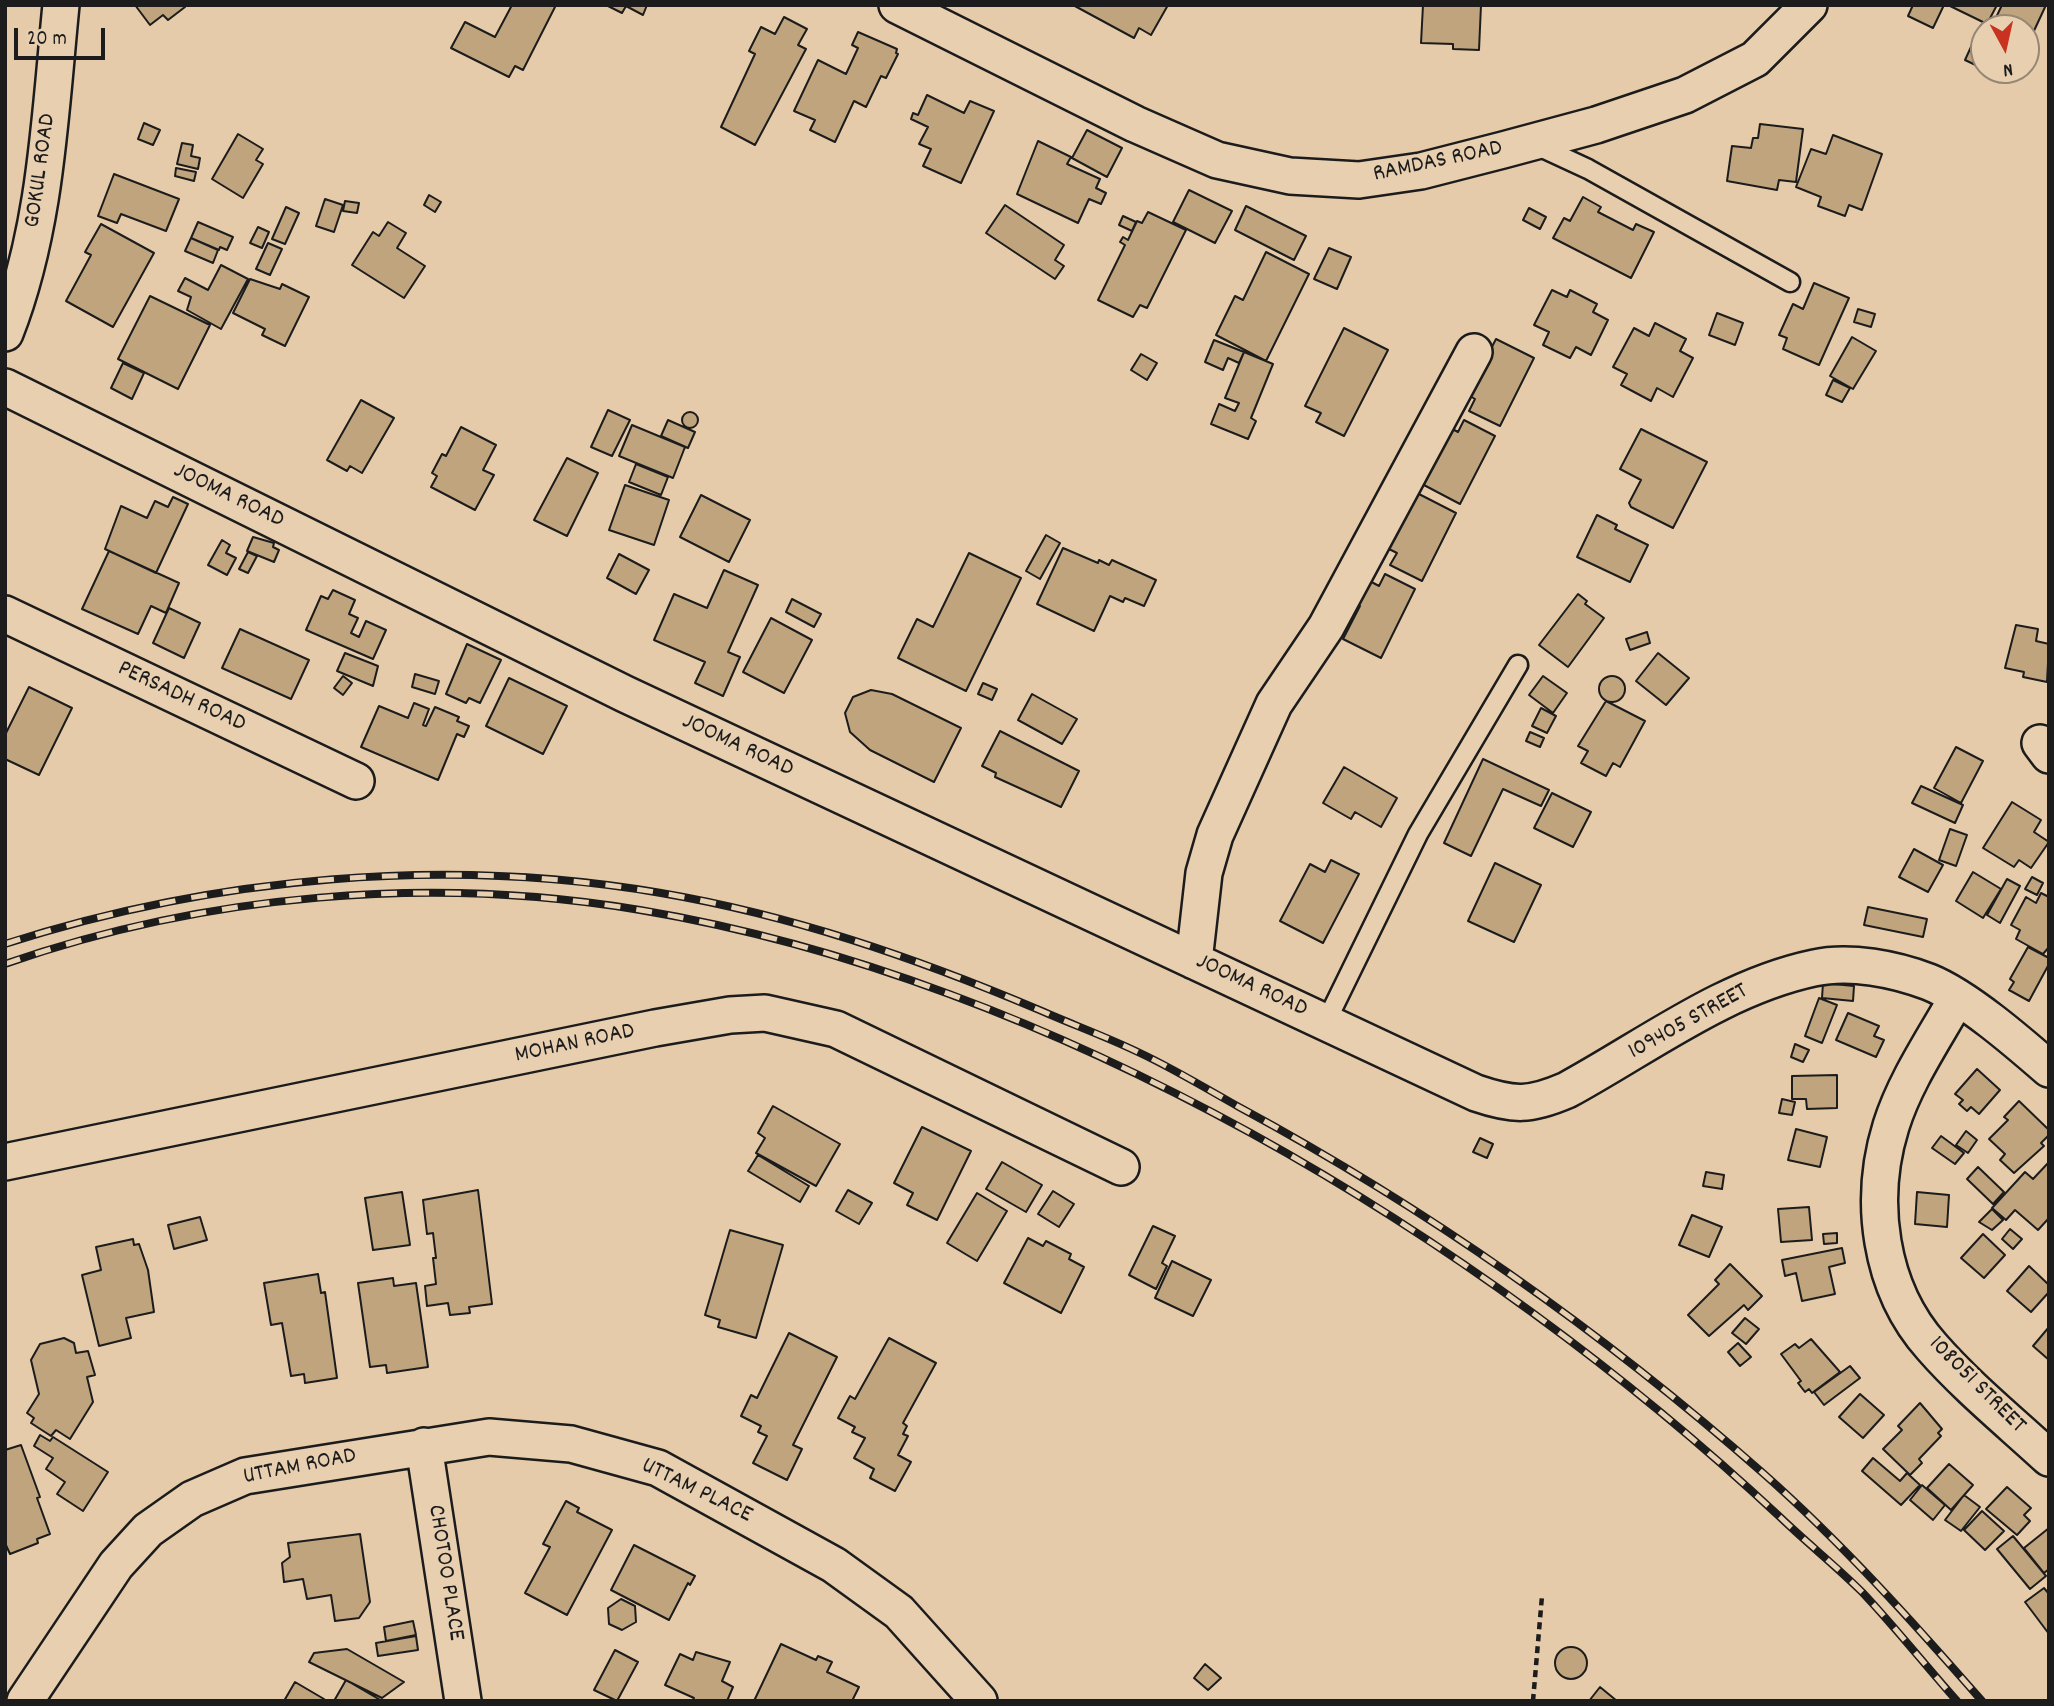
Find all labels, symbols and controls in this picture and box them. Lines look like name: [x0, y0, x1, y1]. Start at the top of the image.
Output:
scale bar: [18, 14, 108, 58]
north arrow: [1970, 14, 2040, 84]
text: 20 m: [27, 25, 67, 55]
text: N: [2001, 54, 2014, 82]
street label: GOKUL ROAD: [20, 112, 64, 230]
street label: RAMDAS ROAD: [1371, 135, 1505, 191]
street label: JOOMA ROAD: [168, 458, 288, 536]
street label: PERSADH ROAD: [112, 656, 250, 740]
street label: JOOMA ROAD: [677, 709, 797, 785]
street label: JOOMA ROAD: [1191, 949, 1311, 1025]
street label: 109405 STREET: [1624, 978, 1754, 1068]
street label: MOHAN ROAD: [513, 1018, 637, 1072]
street label: 108051 STREET: [1921, 1331, 2031, 1441]
street label: UTTAM ROAD: [241, 1443, 359, 1493]
street label: UTTAM PLACE: [636, 1453, 756, 1531]
street label: CHOTOO PLACE: [419, 1503, 469, 1643]

